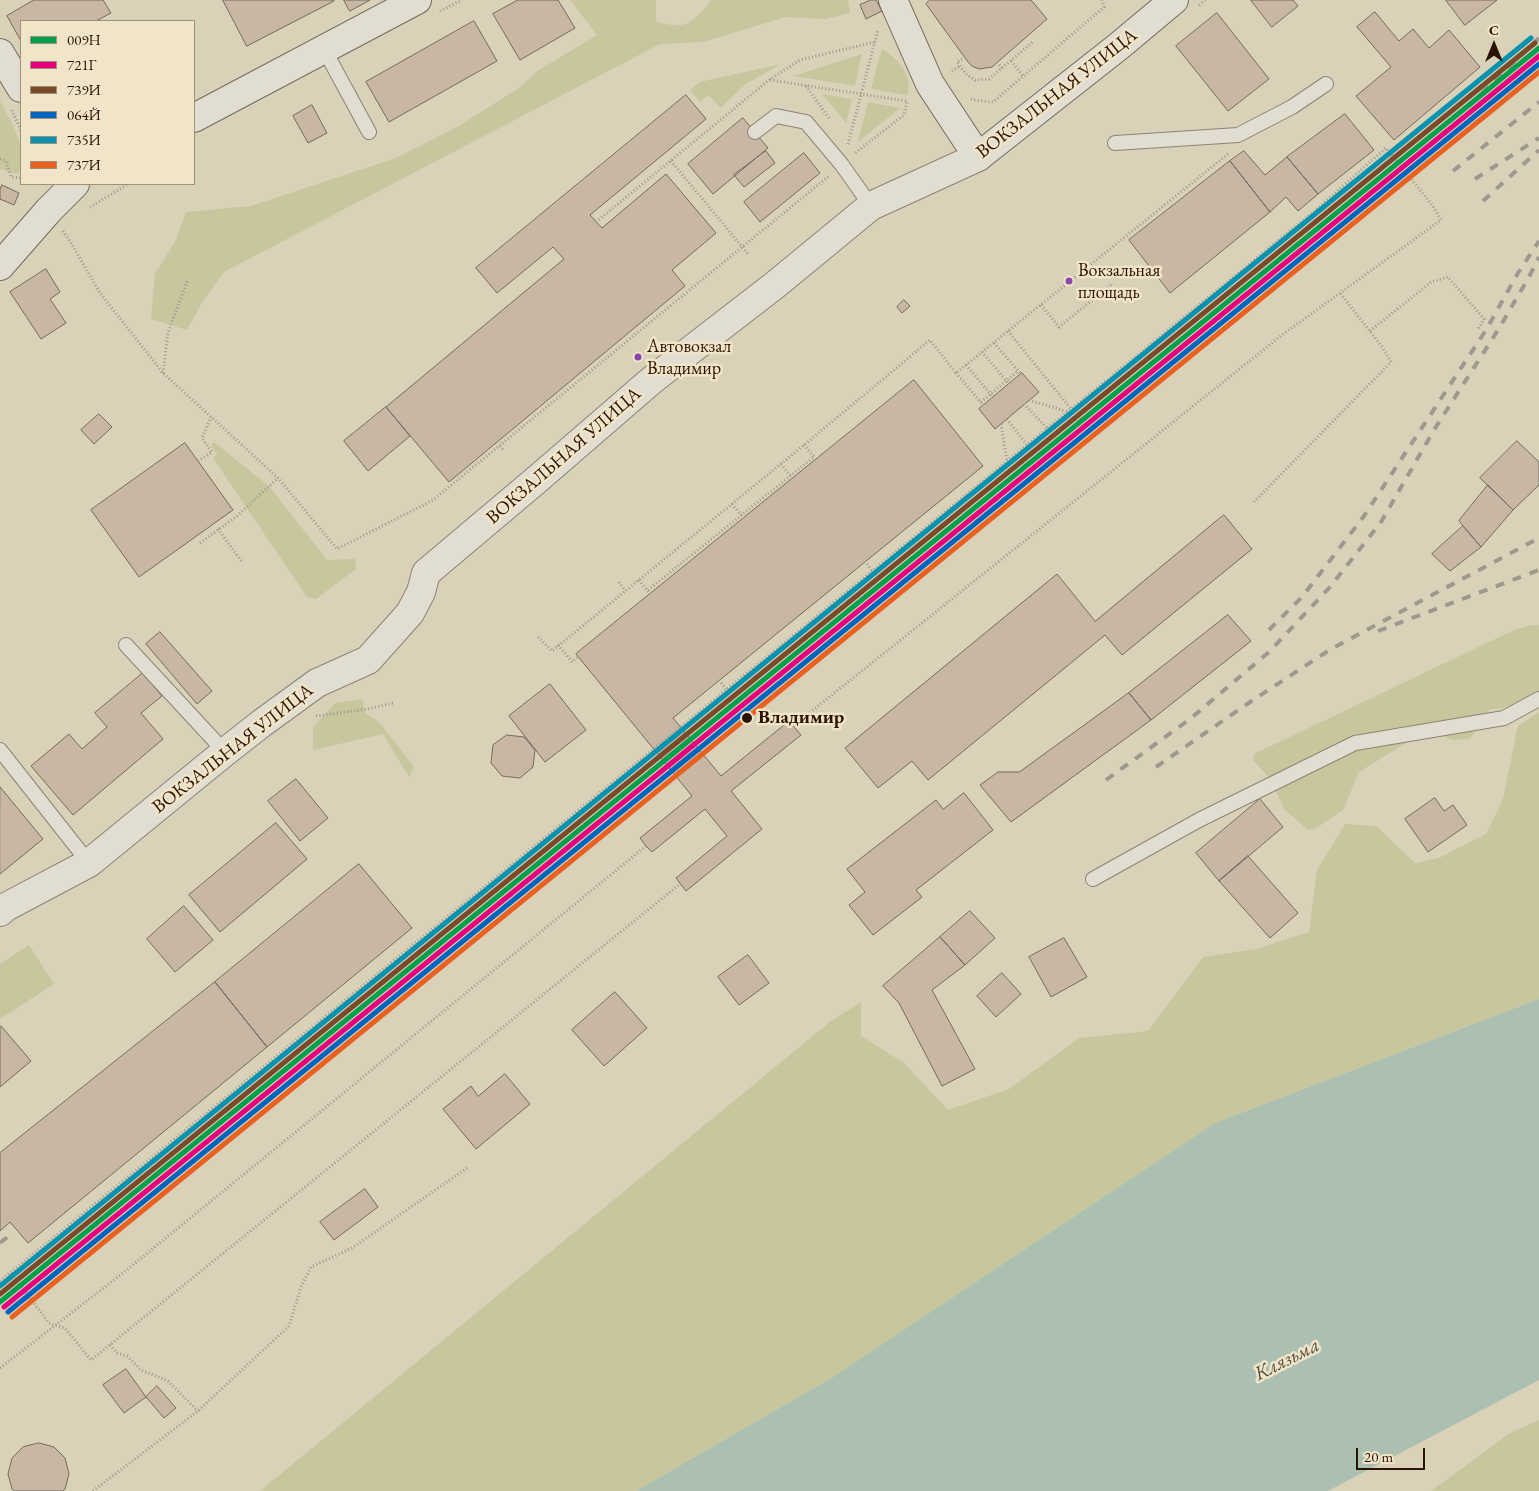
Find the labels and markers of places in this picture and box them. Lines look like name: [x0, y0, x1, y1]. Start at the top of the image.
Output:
place label: Вокзальная площадь: [1078, 260, 1160, 302]
marker: Вокзальная площадь: [1064, 276, 1074, 286]
place label: Автовокзал Владимир: [647, 336, 731, 378]
marker: Автовокзал Владимир: [633, 352, 643, 362]
place label: Владимир: [758, 707, 844, 729]
marker: Владимир: [740, 711, 754, 725]

